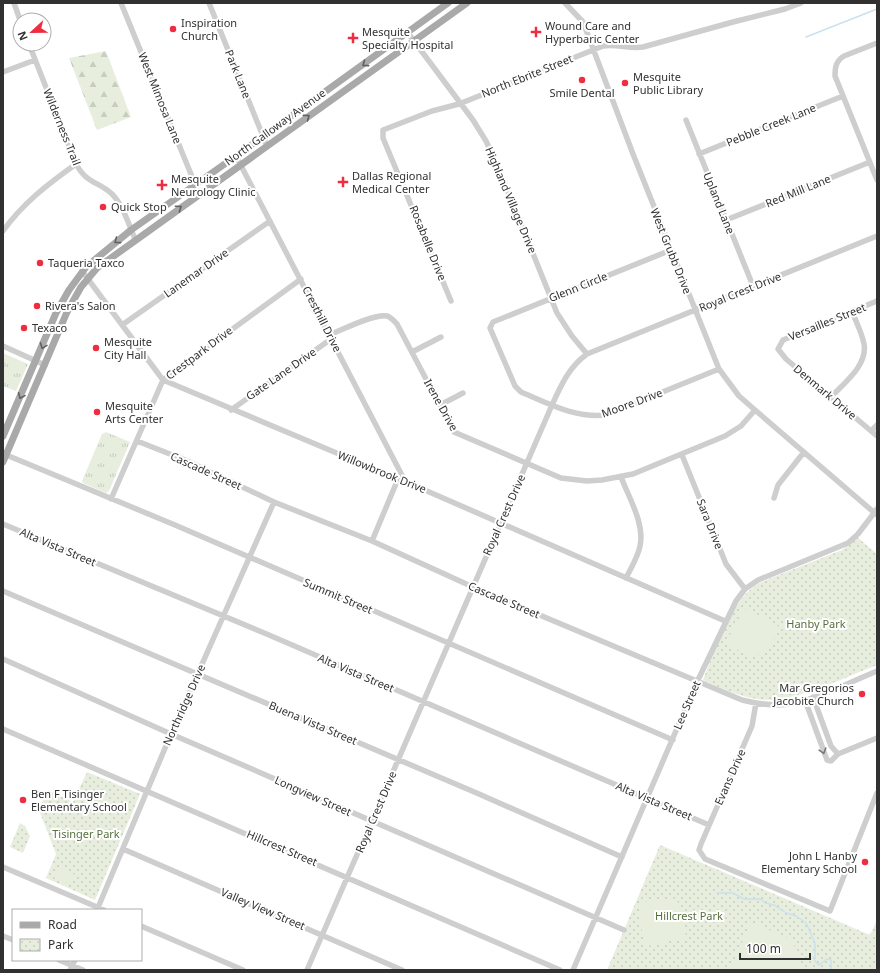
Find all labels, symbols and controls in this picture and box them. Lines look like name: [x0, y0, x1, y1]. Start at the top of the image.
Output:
north arrow: [12, 12, 52, 52]
place label: Inspiration Church: [181, 15, 237, 43]
place label: Wound Care and Hyperbaric Center: [545, 18, 640, 46]
marker: Inspiration Church: [168, 24, 178, 34]
place label: Mesquite Specialty Hospital: [362, 24, 453, 52]
marker: Wound Care and Hyperbaric Center: [530, 26, 542, 38]
text: N: [14, 29, 31, 43]
marker: Mesquite Specialty Hospital: [347, 32, 359, 44]
street label: Park Lane: [222, 47, 255, 100]
street label: West Mimosa Lane: [135, 50, 186, 146]
street label: North Ebrite Street: [479, 50, 575, 101]
one-way arrow: [362, 59, 369, 66]
place label: Mesquite Public Library: [633, 69, 703, 97]
marker: Smile Dental: [577, 75, 587, 85]
marker: Mesquite Public Library: [620, 78, 630, 88]
street label: North Galloway Avenue: [221, 85, 328, 168]
place label: Smile Dental: [549, 85, 615, 100]
street label: Wilderness Trail: [40, 86, 85, 167]
street label: Pebble Creek Lane: [724, 100, 818, 149]
one-way arrow: [303, 115, 310, 122]
street label: Highland Village Drive: [482, 144, 541, 255]
place label: Dallas Regional Medical Center: [352, 168, 431, 196]
street label: Upland Lane: [700, 170, 739, 236]
place label: Mesquite Neurology Clinic: [171, 171, 256, 199]
street label: Red Mill Lane: [763, 171, 833, 210]
marker: Dallas Regional Medical Center: [337, 176, 349, 188]
marker: Mesquite Neurology Clinic: [156, 179, 168, 191]
place label: Quick Stop: [111, 199, 167, 214]
marker: Quick Stop: [98, 202, 108, 212]
street label: Rosabelle Drive: [407, 203, 450, 283]
one-way arrow: [174, 206, 181, 213]
street label: West Grubb Drive: [647, 206, 696, 296]
one-way arrow: [114, 236, 121, 243]
street label: Lanemar Drive: [160, 245, 231, 301]
place label: Taqueria Taxco: [48, 255, 125, 270]
marker: Taqueria Taxco: [35, 258, 45, 268]
street label: Glenn Circle: [546, 268, 609, 305]
street label: Royal Crest Drive: [696, 268, 783, 315]
street label: Cresthill Drive: [299, 283, 345, 354]
place label: Rivera's Salon: [45, 298, 116, 313]
street label: Versailles Street: [786, 299, 868, 344]
marker: Rivera's Salon: [32, 301, 42, 311]
place label: Texaco: [32, 320, 68, 335]
street label: Crestpark Drive: [162, 322, 235, 383]
marker: Texaco: [19, 323, 29, 333]
place label: Mesquite City Hall: [104, 334, 152, 362]
one-way arrow: [39, 342, 47, 349]
marker: Mesquite City Hall: [91, 343, 101, 353]
street label: Gate Lane Drive: [243, 344, 319, 403]
street label: Denmark Drive: [791, 361, 860, 422]
street label: Irene Drive: [421, 376, 462, 433]
street label: Moore Drive: [599, 385, 664, 421]
one-way arrow: [18, 392, 26, 400]
place label: Mesquite Arts Center: [105, 398, 164, 426]
marker: Mesquite Arts Center: [92, 407, 102, 417]
street label: Willowbrook Drive: [336, 447, 429, 496]
street label: Cascade Street: [168, 448, 244, 493]
street label: Royal Crest Drive: [479, 472, 528, 558]
street label: Sara Drive: [694, 497, 727, 551]
street label: Alta Vista Street: [18, 524, 99, 569]
street label: Summit Street: [301, 574, 375, 617]
street label: Cascade Street: [466, 578, 542, 621]
park label: Hanby Park: [786, 616, 846, 631]
street label: Alta Vista Street: [316, 650, 397, 695]
street label: Northridge Drive: [159, 662, 208, 748]
street label: Lee Street: [670, 678, 704, 732]
place label: Mar Gregorios Jacobite Church: [772, 680, 854, 708]
marker: Mar Gregorios Jacobite Church: [857, 689, 867, 699]
street label: Buena Vista Street: [267, 697, 360, 748]
street label: Evans Drive: [710, 746, 749, 807]
one-way arrow: [819, 747, 827, 754]
street label: Royal Crest Drive: [352, 769, 400, 855]
street label: Longview Street: [272, 772, 354, 819]
street label: Alta Vista Street: [614, 778, 695, 823]
place label: Ben F Tisinger Elementary School: [31, 786, 127, 814]
marker: Ben F Tisinger Elementary School: [18, 795, 28, 805]
park label: Tisinger Park: [52, 826, 120, 841]
street label: Hillcrest Street: [245, 826, 320, 869]
place label: John L Hanby Elementary School: [761, 848, 857, 876]
marker: John L Hanby Elementary School: [860, 857, 870, 867]
street label: Valley View Street: [219, 884, 308, 933]
park label: Hillcrest Park: [655, 908, 723, 923]
legend: [12, 909, 142, 961]
text: Road: [48, 916, 77, 933]
scale bar: [740, 935, 810, 961]
text: Park: [48, 936, 74, 953]
text: 100 m: [746, 940, 781, 957]

